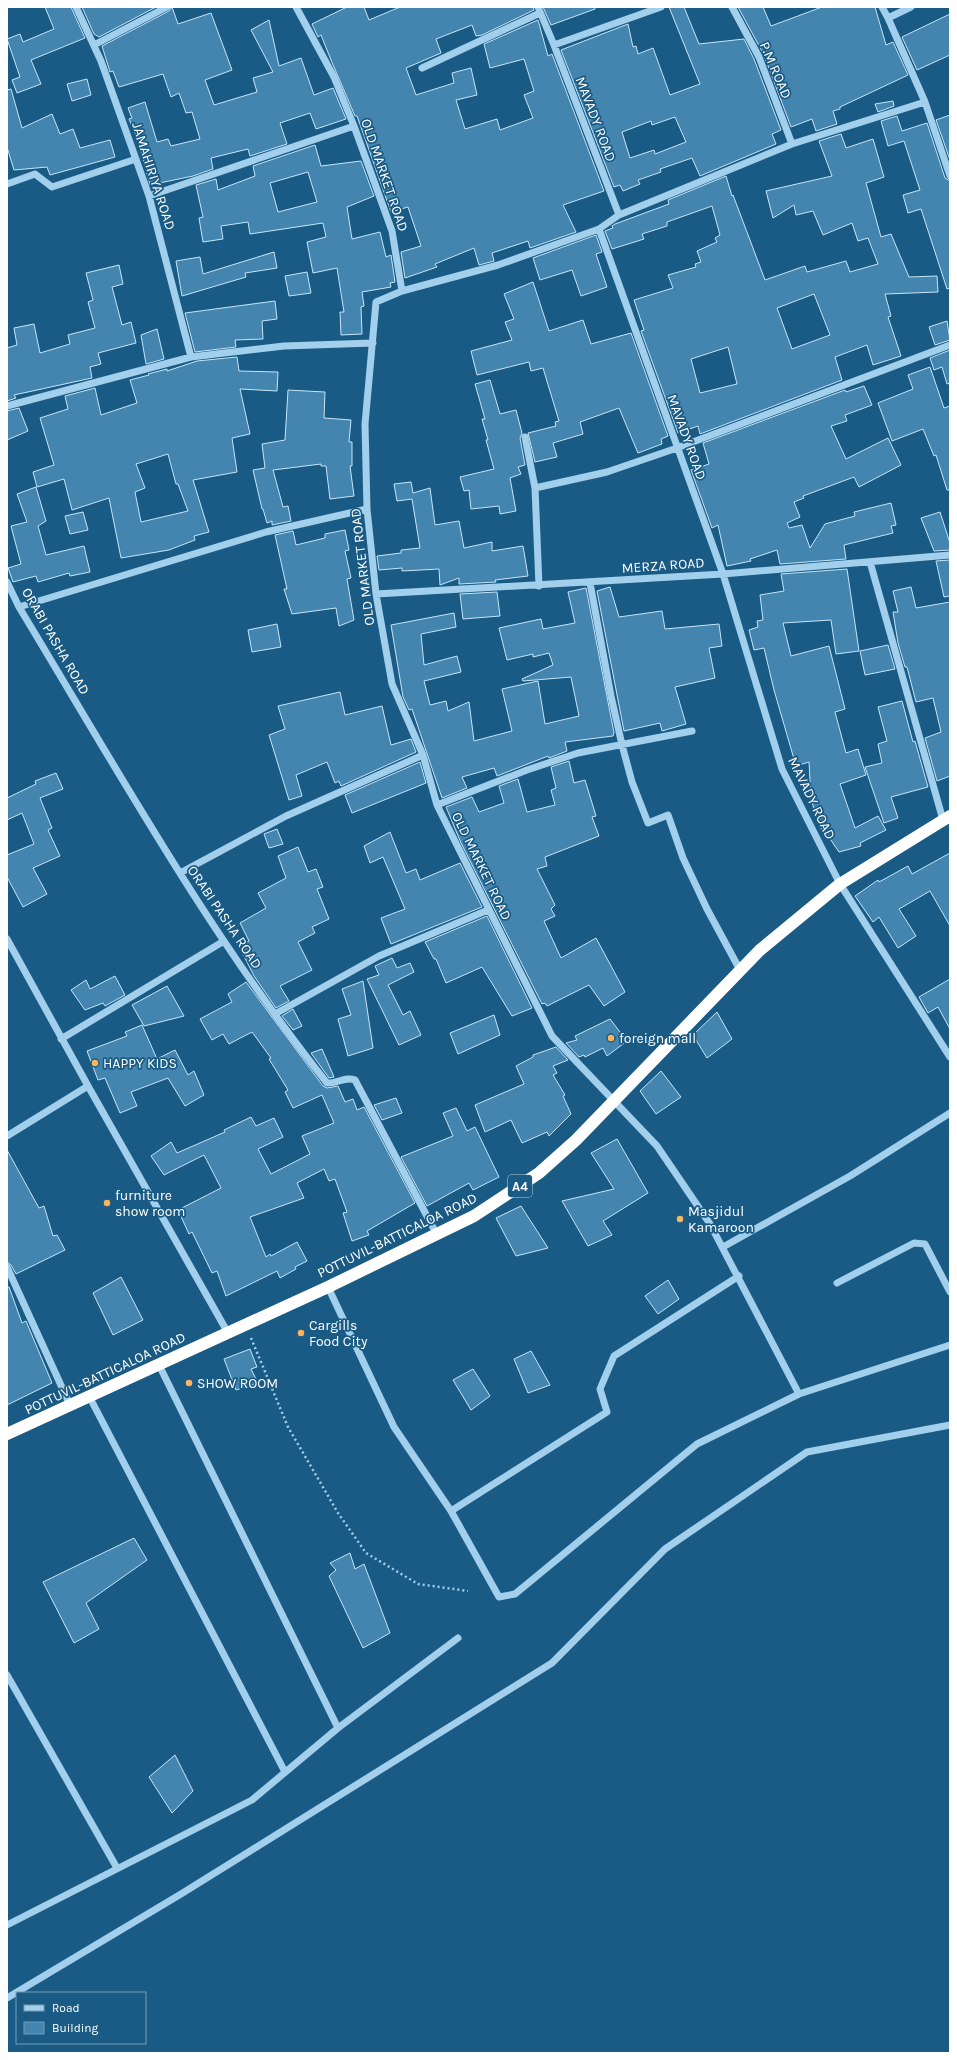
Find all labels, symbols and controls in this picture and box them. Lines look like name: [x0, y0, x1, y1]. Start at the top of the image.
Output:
street label: P.M ROAD: [756, 39, 795, 101]
street label: MAVADY ROAD: [572, 74, 620, 164]
street label: OLD MARKET ROAD: [357, 116, 412, 234]
street label: JAMAHIRIYA ROAD: [128, 120, 179, 232]
street label: MAVADY ROAD: [663, 392, 710, 482]
street label: OLD MARKET ROAD: [347, 507, 378, 627]
street label: MERZA ROAD: [621, 554, 705, 577]
street label: ORABI PASHA ROAD: [18, 585, 93, 698]
street label: MAVADY ROAD: [784, 754, 839, 842]
street label: OLD MARKET ROAD: [448, 809, 515, 923]
street label: ORABI PASHA ROAD: [184, 862, 265, 972]
place label: foreign mall: [619, 1030, 696, 1047]
marker: foreign mall: [606, 1033, 616, 1043]
place label: HAPPY KIDS: [103, 1055, 177, 1072]
marker: HAPPY KIDS: [90, 1058, 100, 1068]
road number: A4: [508, 1175, 532, 1197]
place label: furniture show room: [115, 1187, 185, 1220]
street label: POTTUVIL-BATTICALOA ROAD: [315, 1189, 480, 1282]
marker: furniture show room: [102, 1198, 112, 1208]
place label: Masjidul Kamaroon: [688, 1203, 754, 1236]
marker: Masjidul Kamaroon: [675, 1214, 685, 1224]
place label: Cargills Food City: [309, 1317, 368, 1350]
marker: Cargills Food City: [296, 1328, 306, 1338]
street label: POTTUVIL-BATTICALOA ROAD: [22, 1329, 188, 1418]
place label: SHOW ROOM: [197, 1375, 278, 1392]
marker: SHOW ROOM: [184, 1378, 194, 1388]
legend: [16, 1992, 146, 2044]
text: Road: [52, 2001, 80, 2015]
text: Building: [52, 2021, 99, 2035]

